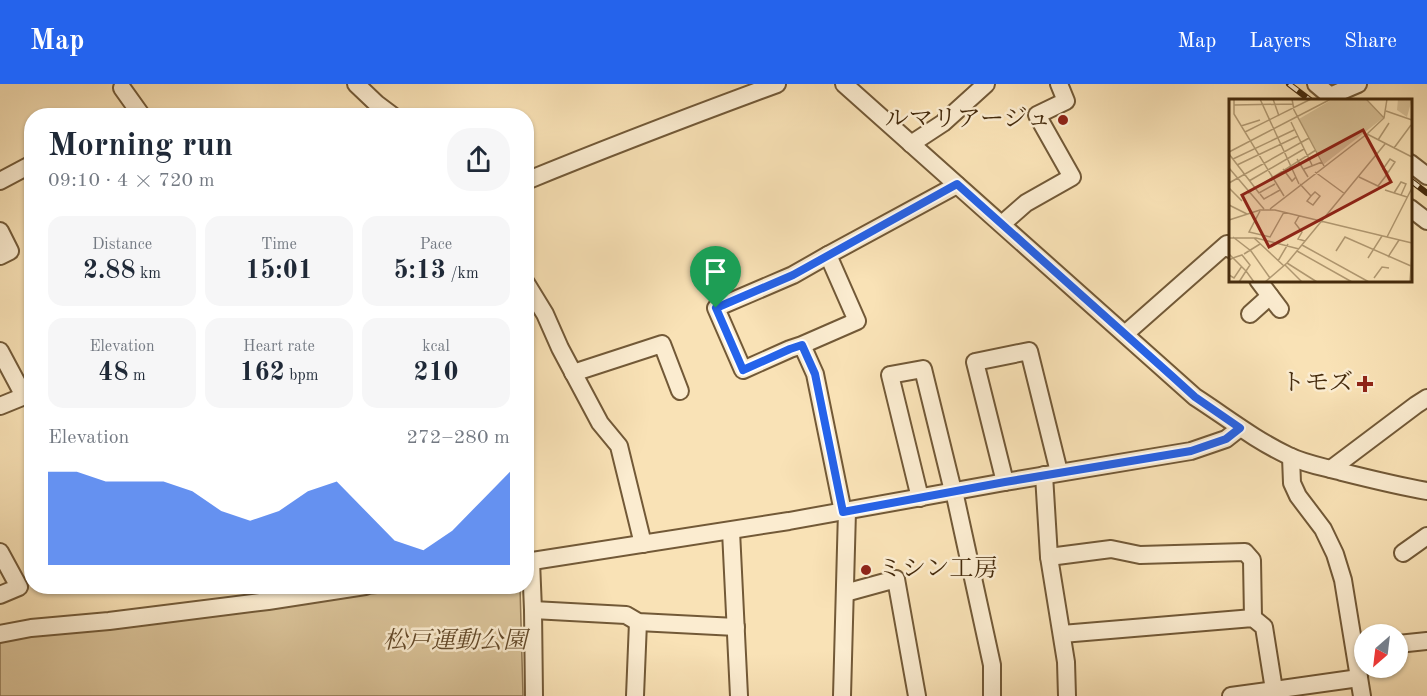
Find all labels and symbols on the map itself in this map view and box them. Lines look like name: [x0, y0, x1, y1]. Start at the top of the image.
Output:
inset map: [1229, 99, 1412, 282]
place label: ルマリアージュ: [885, 106, 1051, 132]
marker: ルマリアージュ: [1056, 113, 1070, 127]
pin: [690, 246, 741, 308]
place label: トモズ: [1281, 370, 1353, 396]
marker: トモズ: [1358, 377, 1372, 391]
place label: ミシン工房: [878, 555, 997, 582]
marker: ミシン工房: [859, 563, 873, 577]
north arrow: [1354, 624, 1408, 678]
park label: 松戸運動公園: [383, 627, 531, 654]

